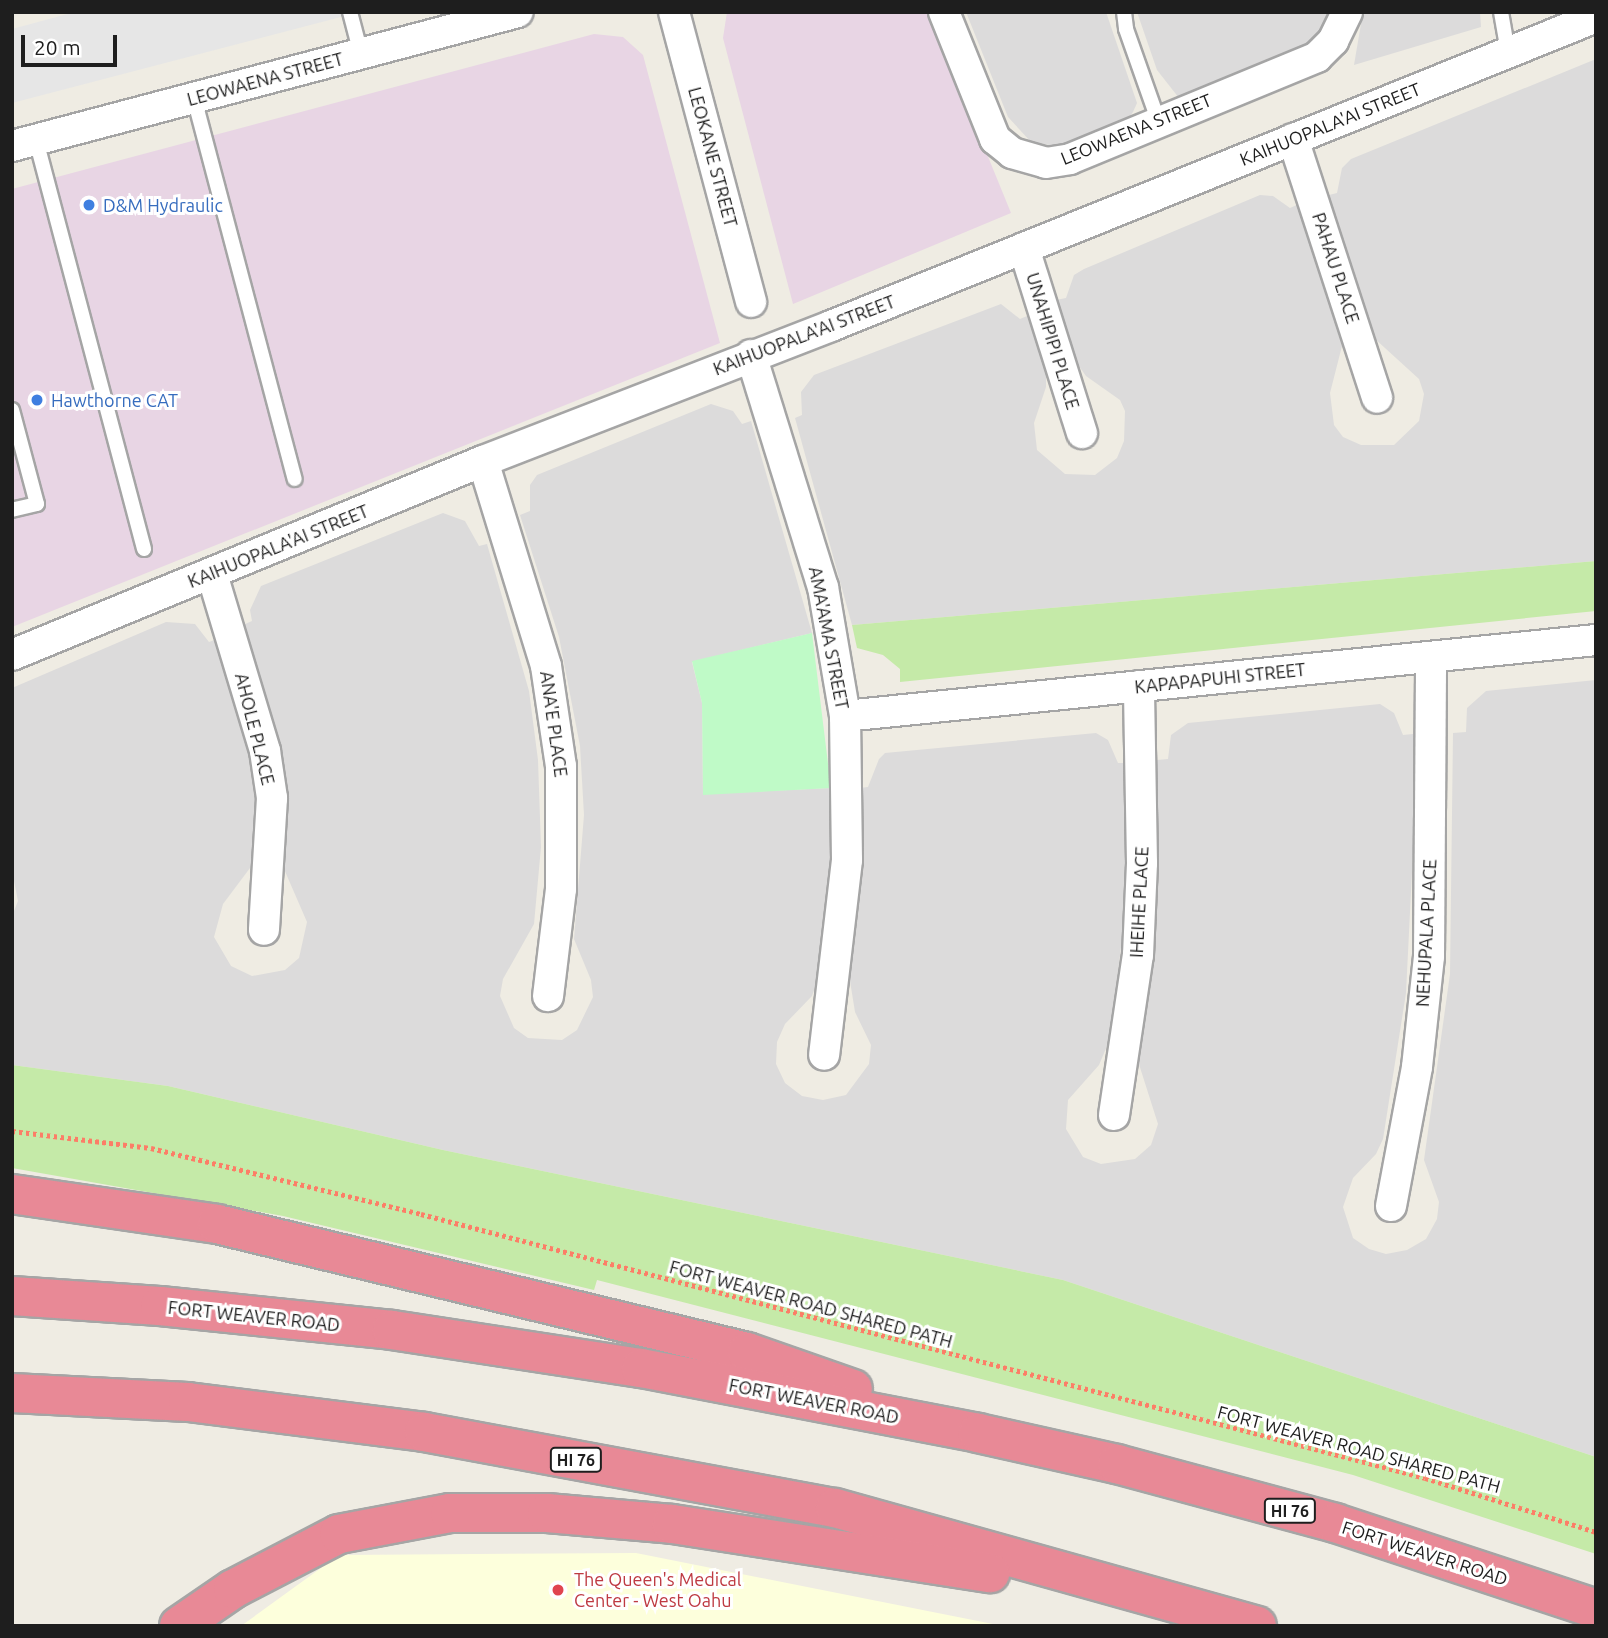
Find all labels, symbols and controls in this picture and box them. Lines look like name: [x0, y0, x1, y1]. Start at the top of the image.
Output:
scale bar: [24, 21, 121, 65]
text: 20 m: [34, 35, 81, 59]
street label: LEOWAENA STREET: [185, 48, 345, 110]
street label: KAIHUOPALA'AI STREET: [1236, 78, 1424, 170]
street label: LEOKANE STREET: [684, 85, 742, 229]
street label: LEOWAENA STREET: [1057, 89, 1215, 169]
place label: D&M Hydraulic: [103, 194, 223, 216]
marker: D&M Hydraulic: [81, 197, 97, 213]
street label: PAHAU PLACE: [1308, 210, 1364, 326]
street label: UNAHIPIPI PLACE: [1022, 270, 1084, 412]
street label: KAIHUOPALA'AI STREET: [710, 290, 898, 380]
place label: Hawthorne CAT: [51, 389, 178, 411]
marker: Hawthorne CAT: [29, 392, 45, 408]
street label: KAIHUOPALA'AI STREET: [184, 500, 372, 592]
street label: AMA'AMA STREET: [805, 565, 853, 711]
street label: KAPAPAPUHI STREET: [1133, 658, 1307, 698]
street label: ANA'E PLACE: [536, 670, 572, 778]
street label: AHOLE PLACE: [231, 671, 279, 787]
street label: IHEIHE PLACE: [1125, 846, 1153, 958]
street label: NEHUPALA PLACE: [1411, 859, 1441, 1007]
street label: FORT WEAVER ROAD SHARED PATH: [667, 1256, 955, 1352]
street label: FORT WEAVER ROAD: [167, 1296, 341, 1336]
street label: FORT WEAVER ROAD: [727, 1374, 901, 1428]
street label: FORT WEAVER ROAD SHARED PATH: [1215, 1401, 1503, 1497]
road number: HI 76: [550, 1448, 602, 1472]
road number: HI 76: [1264, 1498, 1316, 1524]
street label: FORT WEAVER ROAD: [1339, 1516, 1511, 1590]
place label: The Queen's Medical Center - West Oahu: [574, 1569, 741, 1612]
marker: The Queen's Medical Center - West Oahu: [548, 1580, 568, 1600]

